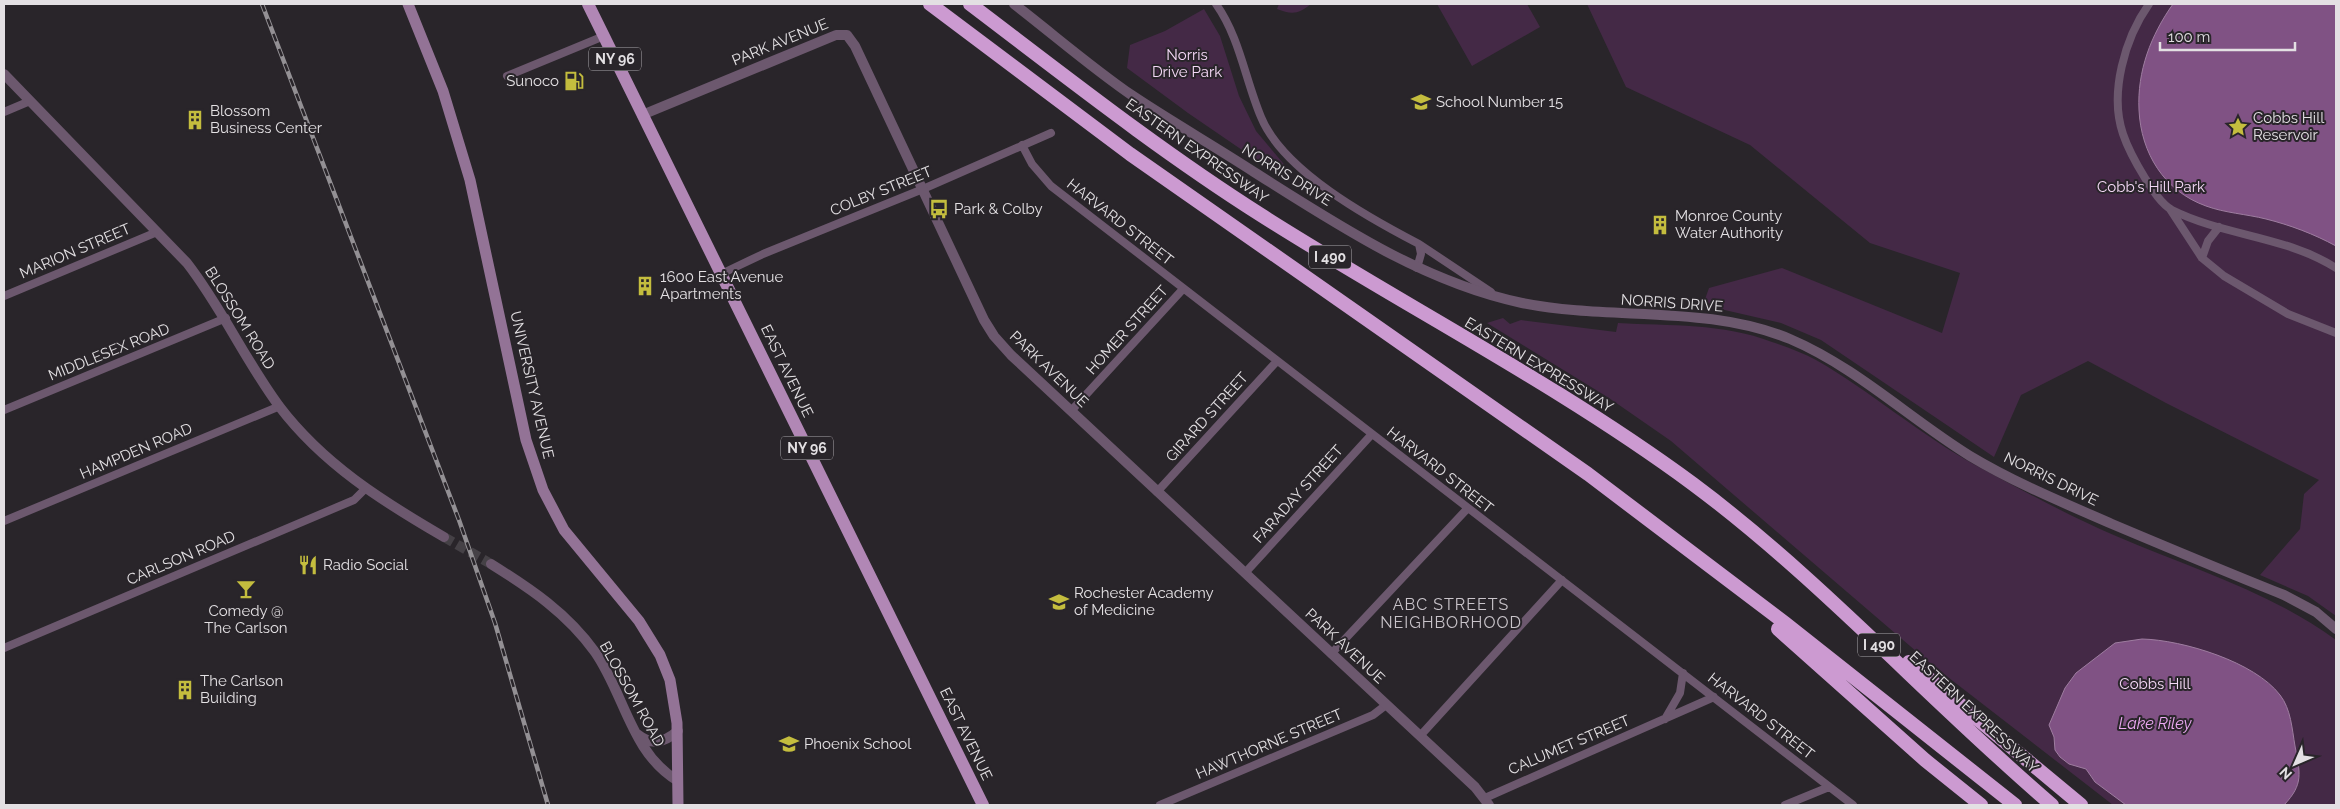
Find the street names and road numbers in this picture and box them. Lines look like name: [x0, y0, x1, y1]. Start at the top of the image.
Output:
street label: PARK AVENUE: [729, 15, 831, 69]
road number: NY 96: [589, 48, 641, 70]
street label: EASTERN EXPRESSWAY: [1122, 95, 1272, 207]
street label: NORRIS DRIVE: [1239, 140, 1335, 210]
street label: COLBY STREET: [827, 162, 935, 220]
street label: HARVARD STREET: [1063, 175, 1177, 269]
street label: MARION STREET: [17, 219, 133, 283]
road number: I 490: [1309, 246, 1351, 268]
street label: BLOSSOM ROAD: [201, 263, 279, 373]
street label: HOMER STREET: [1082, 282, 1172, 378]
street label: NORRIS DRIVE: [1620, 290, 1724, 316]
street label: UNIVERSITY AVENUE: [506, 309, 558, 461]
street label: EASTERN EXPRESSWAY: [1462, 314, 1617, 417]
street label: MIDDLESEX ROAD: [46, 319, 172, 385]
street label: EAST AVENUE: [757, 322, 817, 420]
street label: PARK AVENUE: [1006, 327, 1092, 411]
street label: GIRARD STREET: [1162, 369, 1252, 465]
street label: HAMPDEN ROAD: [77, 419, 195, 483]
street label: HARVARD STREET: [1383, 423, 1497, 517]
road number: NY 96: [781, 436, 833, 459]
street label: FARADAY STREET: [1249, 441, 1347, 547]
street label: NORRIS DRIVE: [2001, 448, 2101, 510]
street label: CARLSON ROAD: [124, 527, 238, 589]
street label: PARK AVENUE: [1302, 605, 1388, 687]
road number: I 490: [1858, 634, 1900, 656]
street label: BLOSSOM ROAD: [596, 638, 668, 750]
street label: EASTERN EXPRESSWAY: [1906, 647, 2042, 777]
street label: HARVARD STREET: [1704, 669, 1818, 763]
street label: EAST AVENUE: [936, 685, 996, 783]
street label: HAWTHORNE STREET: [1193, 705, 1345, 783]
street label: CALUMET STREET: [1506, 711, 1632, 779]

